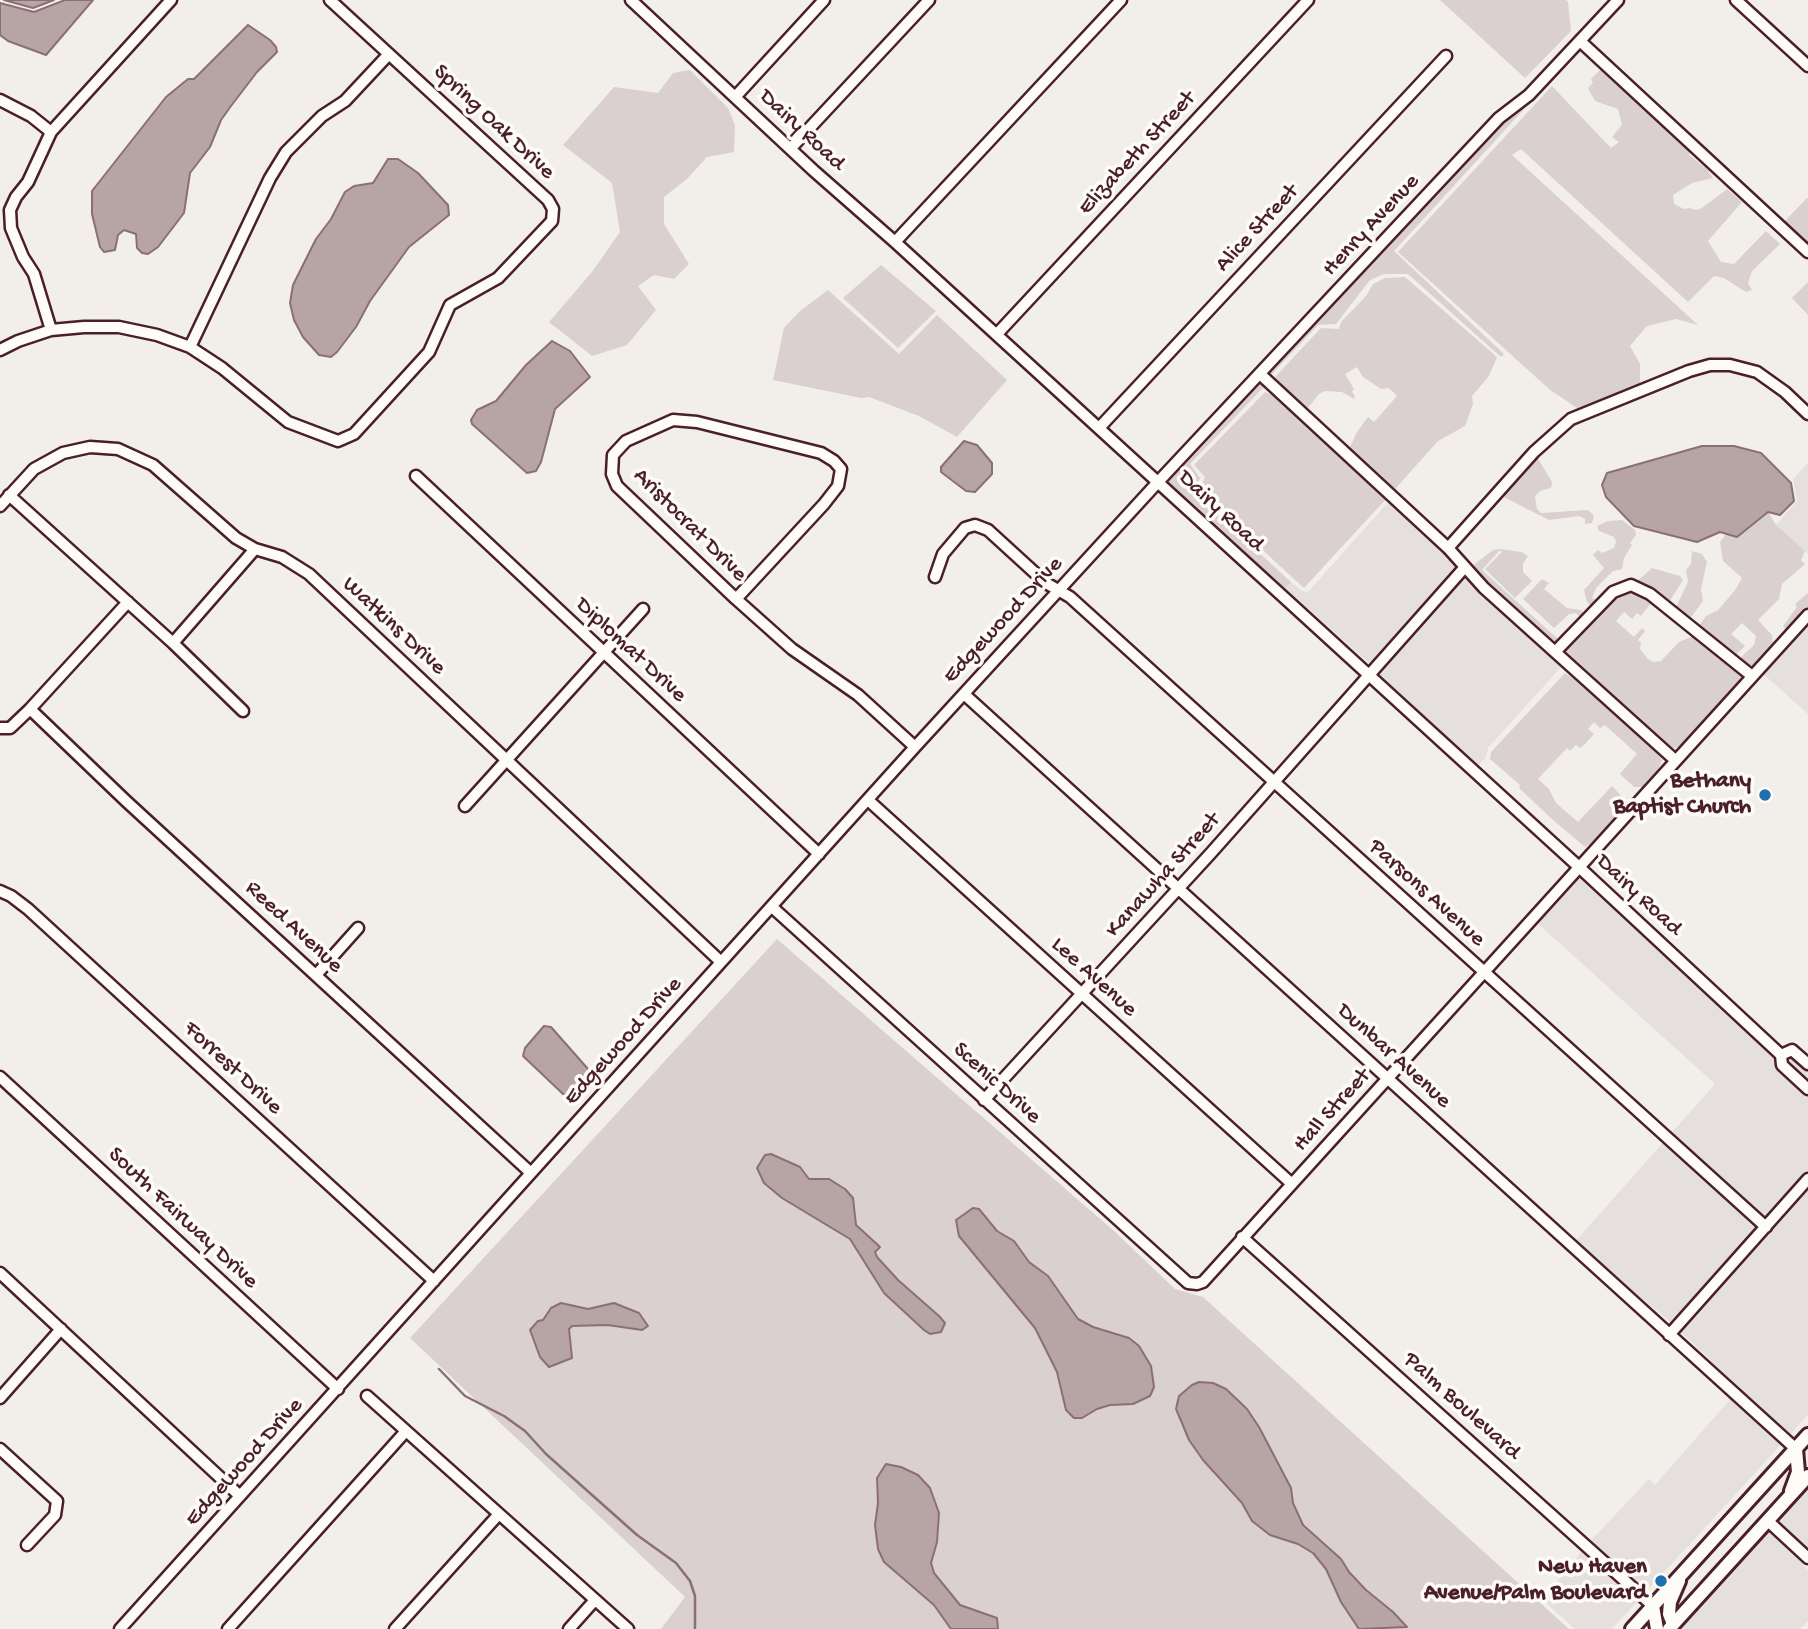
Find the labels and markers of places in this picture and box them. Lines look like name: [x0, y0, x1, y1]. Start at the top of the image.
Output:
place label: Bethany Baptist Church: [1614, 768, 1751, 822]
marker: Bethany Baptist Church: [1757, 787, 1773, 803]
place label: New Haven Avenue/Palm Boulevard: [1424, 1554, 1647, 1608]
marker: New Haven Avenue/Palm Boulevard: [1653, 1573, 1669, 1589]

